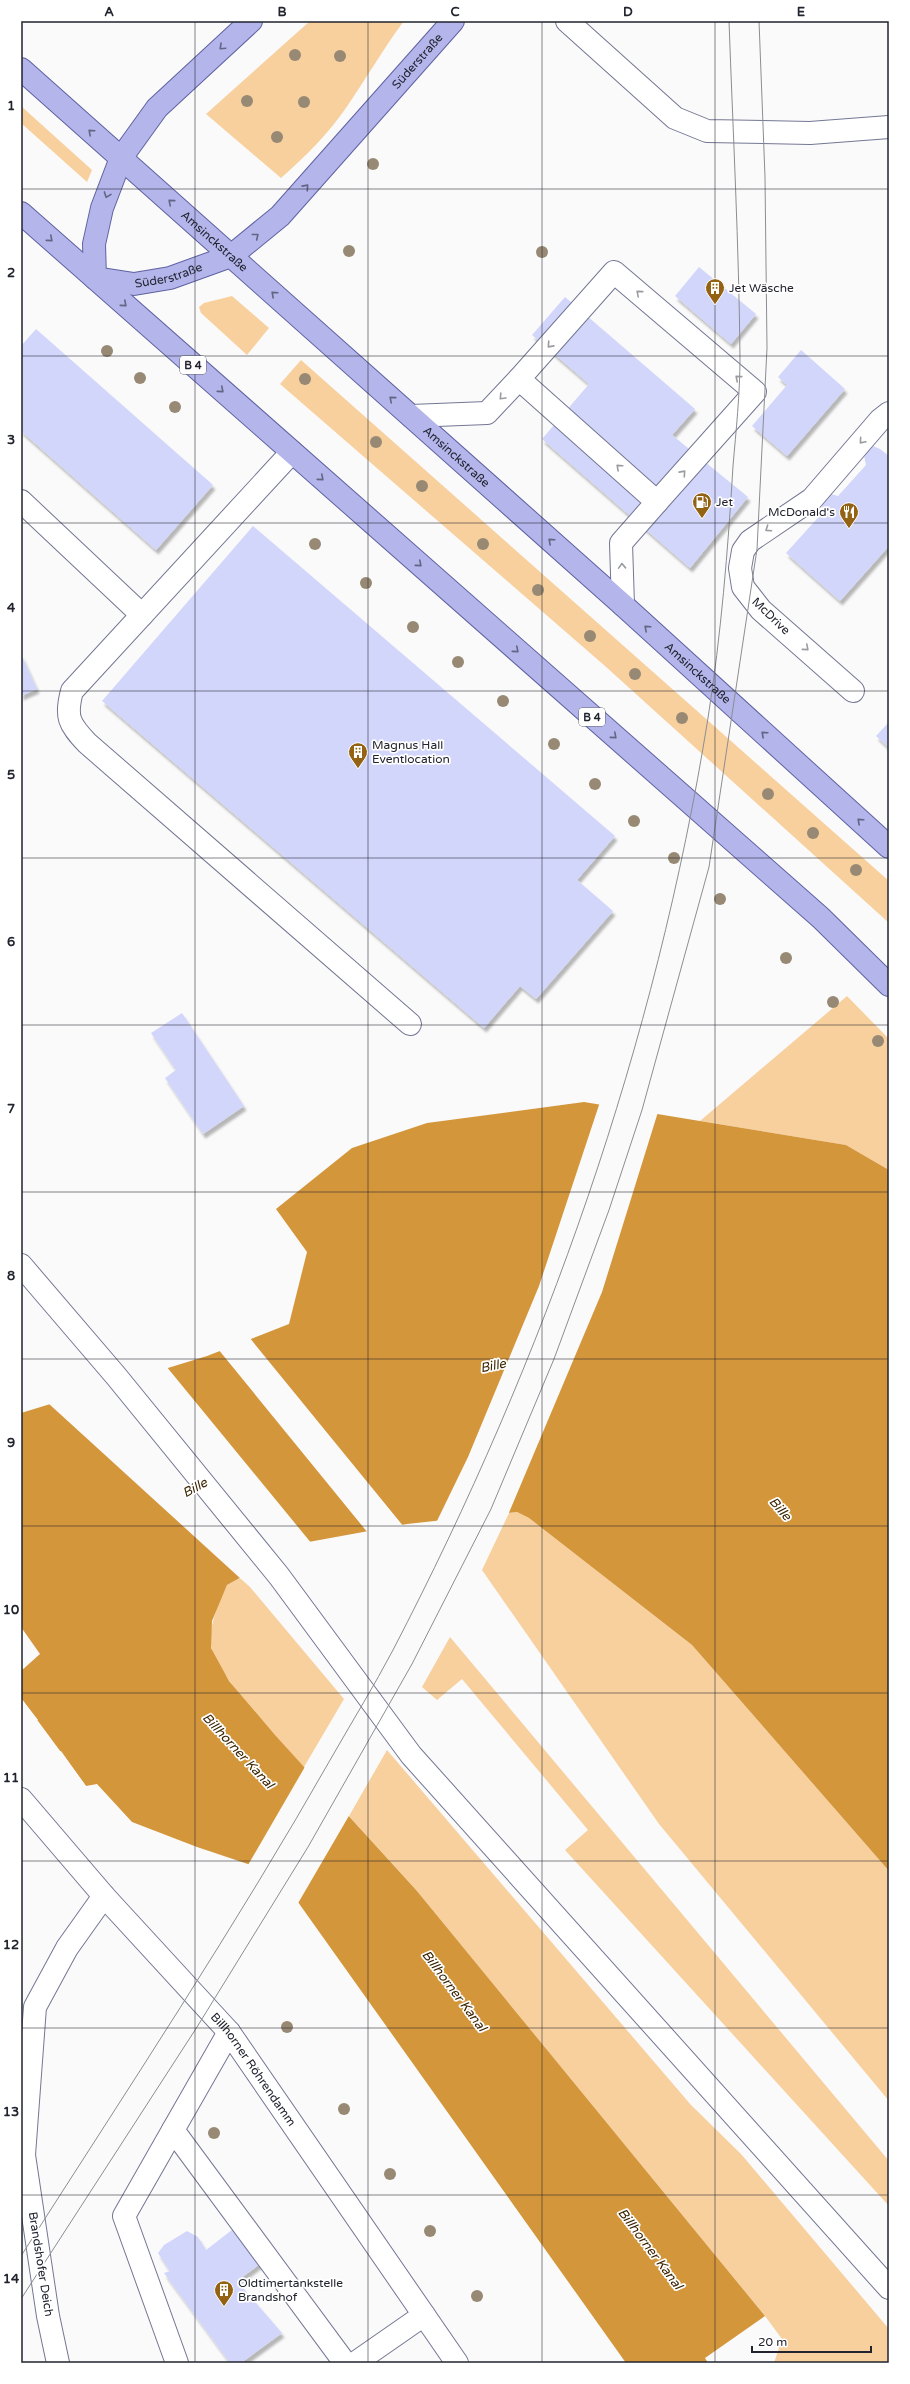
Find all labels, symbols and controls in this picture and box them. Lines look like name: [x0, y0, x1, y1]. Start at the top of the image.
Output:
text: A: [104, 4, 114, 20]
text: B: [277, 4, 287, 20]
text: C: [450, 4, 460, 20]
text: D: [623, 4, 633, 20]
text: E: [797, 4, 805, 20]
street label: Süderstraße: [389, 30, 446, 92]
one-way arrow: [219, 43, 227, 50]
text: 1: [7, 98, 15, 114]
one-way arrow: [89, 130, 96, 137]
one-way arrow: [301, 184, 309, 192]
one-way arrow: [103, 191, 112, 198]
one-way arrow: [168, 200, 175, 207]
street label: Amsinckstraße: [178, 208, 251, 275]
one-way arrow: [46, 234, 53, 241]
one-way arrow: [251, 234, 258, 241]
street label: Süderstraße: [134, 260, 204, 291]
text: 2: [7, 265, 15, 281]
building icon: Jet Wäsche: [704, 277, 726, 305]
place label: Jet Wäsche: [729, 281, 794, 295]
one-way arrow: [271, 291, 279, 299]
one-way arrow: [637, 291, 644, 298]
one-way arrow: [119, 299, 127, 306]
one-way arrow: [547, 340, 554, 347]
road number: B 4: [180, 356, 206, 374]
one-way arrow: [735, 375, 743, 382]
one-way arrow: [217, 385, 224, 392]
one-way arrow: [500, 392, 507, 400]
one-way arrow: [389, 396, 397, 403]
street label: Amsinckstraße: [420, 423, 493, 490]
text: 3: [7, 432, 15, 448]
one-way arrow: [859, 436, 867, 444]
one-way arrow: [616, 465, 624, 472]
one-way arrow: [679, 470, 686, 477]
one-way arrow: [316, 474, 324, 481]
fuel station icon: Jet: [691, 491, 713, 519]
place label: Jet: [716, 495, 733, 509]
restaurant icon: McDonald's: [838, 501, 860, 529]
place label: McDonald's: [768, 505, 835, 519]
one-way arrow: [765, 524, 772, 532]
one-way arrow: [548, 538, 556, 545]
one-way arrow: [414, 559, 422, 567]
one-way arrow: [618, 563, 626, 569]
street label: McDrive: [749, 595, 793, 638]
text: 4: [7, 600, 16, 616]
one-way arrow: [645, 625, 652, 632]
street label: Amsinckstraße: [662, 639, 734, 707]
one-way arrow: [801, 643, 808, 650]
one-way arrow: [512, 645, 519, 652]
road number: B 4: [579, 708, 605, 726]
one-way arrow: [609, 731, 617, 738]
one-way arrow: [761, 731, 769, 739]
place label: Magnus Hall Eventlocation: [372, 738, 450, 766]
building icon: Magnus Hall Eventlocation: [347, 741, 369, 769]
text: 5: [7, 767, 15, 783]
one-way arrow: [857, 818, 865, 826]
text: 6: [7, 934, 15, 950]
text: 7: [7, 1101, 15, 1117]
text: 8: [7, 1268, 15, 1284]
water label: Bille: [479, 1355, 508, 1377]
text: 9: [7, 1435, 15, 1451]
water label: Bille: [180, 1474, 211, 1501]
water label: Bille: [765, 1494, 795, 1525]
text: 10: [3, 1602, 19, 1618]
water label: Billhorner Kanal: [199, 1710, 278, 1793]
text: 11: [3, 1770, 19, 1786]
text: 12: [3, 1937, 19, 1953]
water label: Billhorner Kanal: [418, 1947, 491, 2036]
street label: Billhorner Röhrendamm: [208, 2010, 299, 2129]
text: 13: [3, 2104, 19, 2120]
water label: Billhorner Kanal: [614, 2205, 687, 2294]
street label: Brandshofer Deich: [26, 2211, 56, 2317]
text: 14: [3, 2271, 20, 2287]
place label: Oldtimertankstelle Brandshof: [238, 2276, 343, 2304]
building icon: Oldtimertankstelle Brandshof: [213, 2279, 235, 2307]
scale bar: [752, 2328, 871, 2354]
text: 20 m: [758, 2335, 787, 2349]

